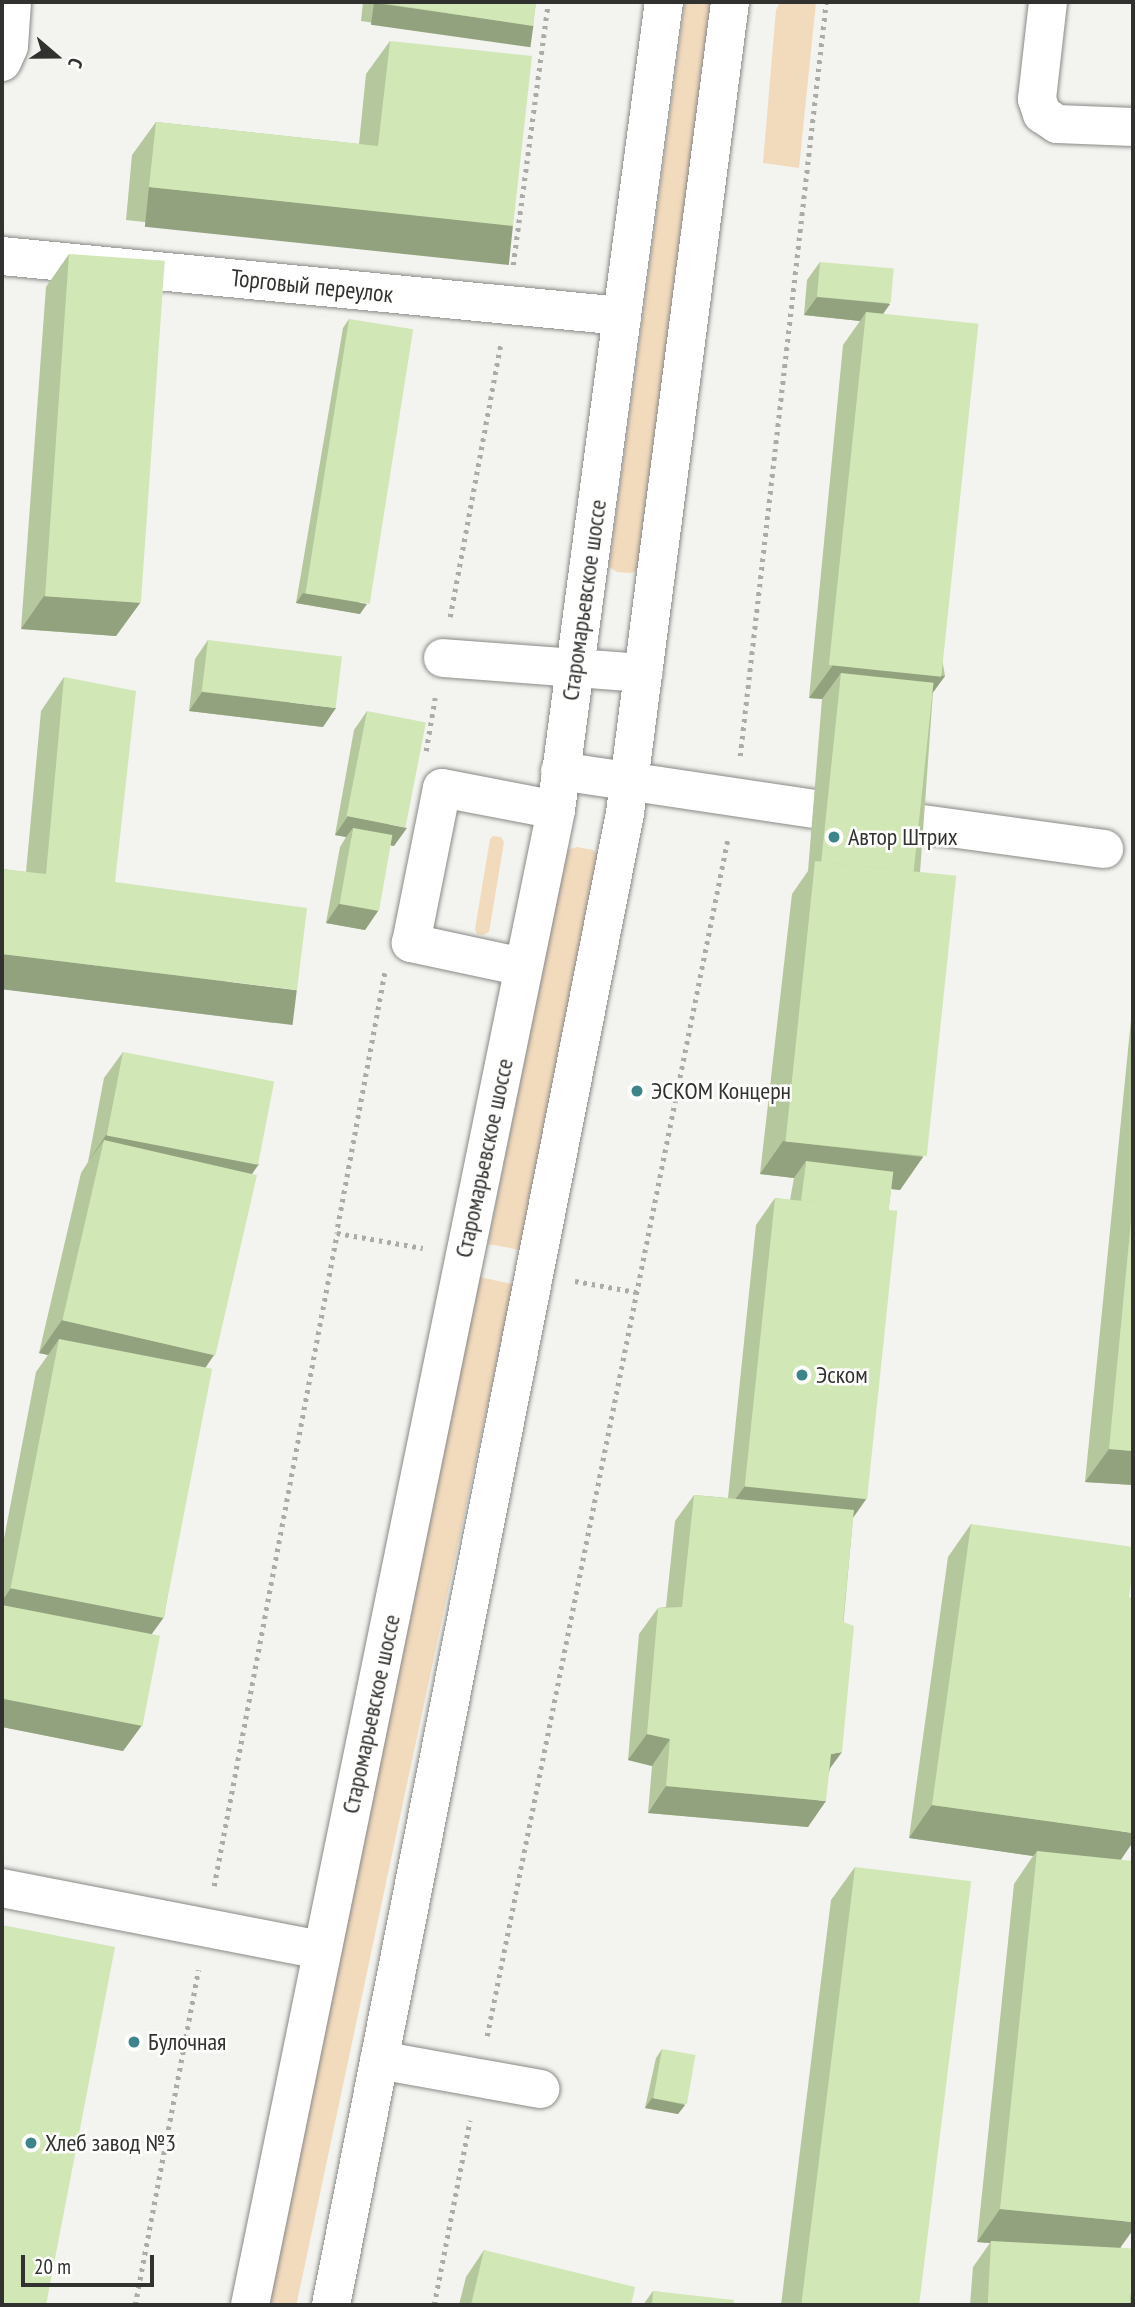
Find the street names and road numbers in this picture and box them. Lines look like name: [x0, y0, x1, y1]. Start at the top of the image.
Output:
street label: Торговый переулок: [230, 263, 394, 309]
street label: Старомарьевское шоссе: [556, 498, 612, 702]
street label: Старомарьевское шоссе: [449, 1056, 519, 1260]
street label: Старомарьевское шоссе: [336, 1612, 406, 1816]

